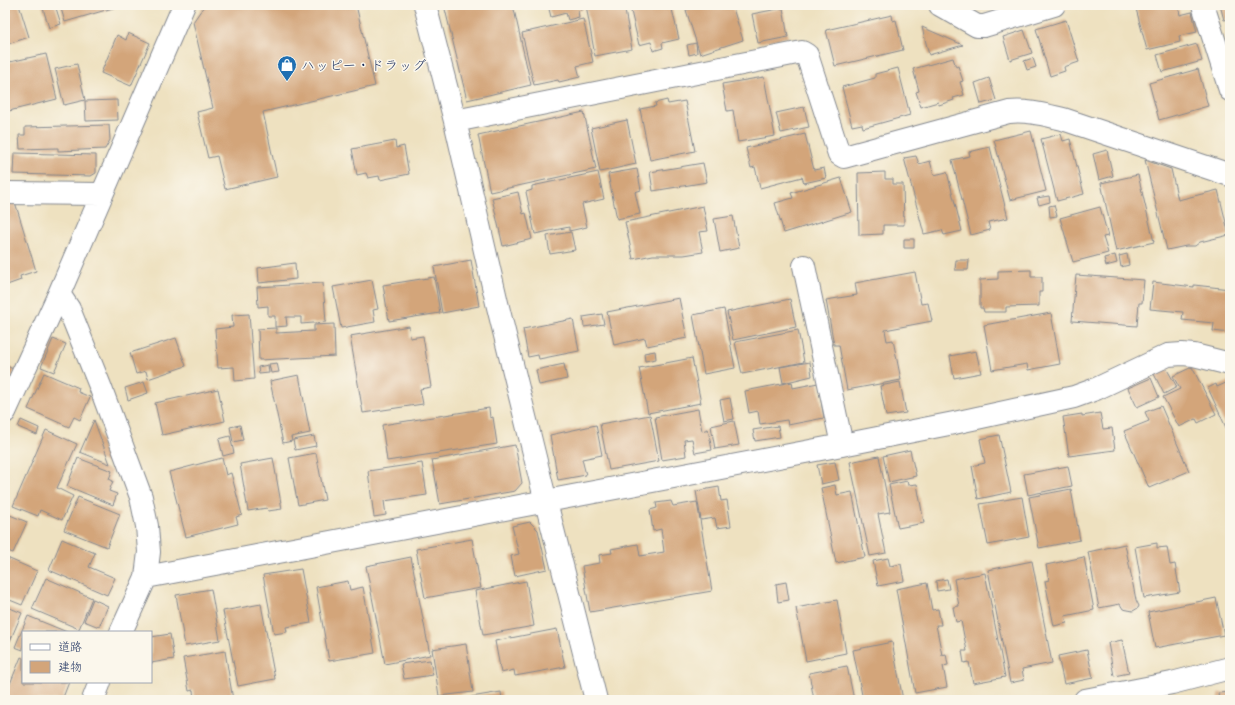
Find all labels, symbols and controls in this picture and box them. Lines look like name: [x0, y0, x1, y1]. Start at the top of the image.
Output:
shop icon: ハッピー・ドラッグ: [276, 54, 298, 82]
place label: ハッピー・ドラッグ: [301, 57, 426, 74]
legend: [22, 631, 152, 683]
text: 道路: [58, 640, 82, 654]
text: 建物: [58, 660, 82, 674]

